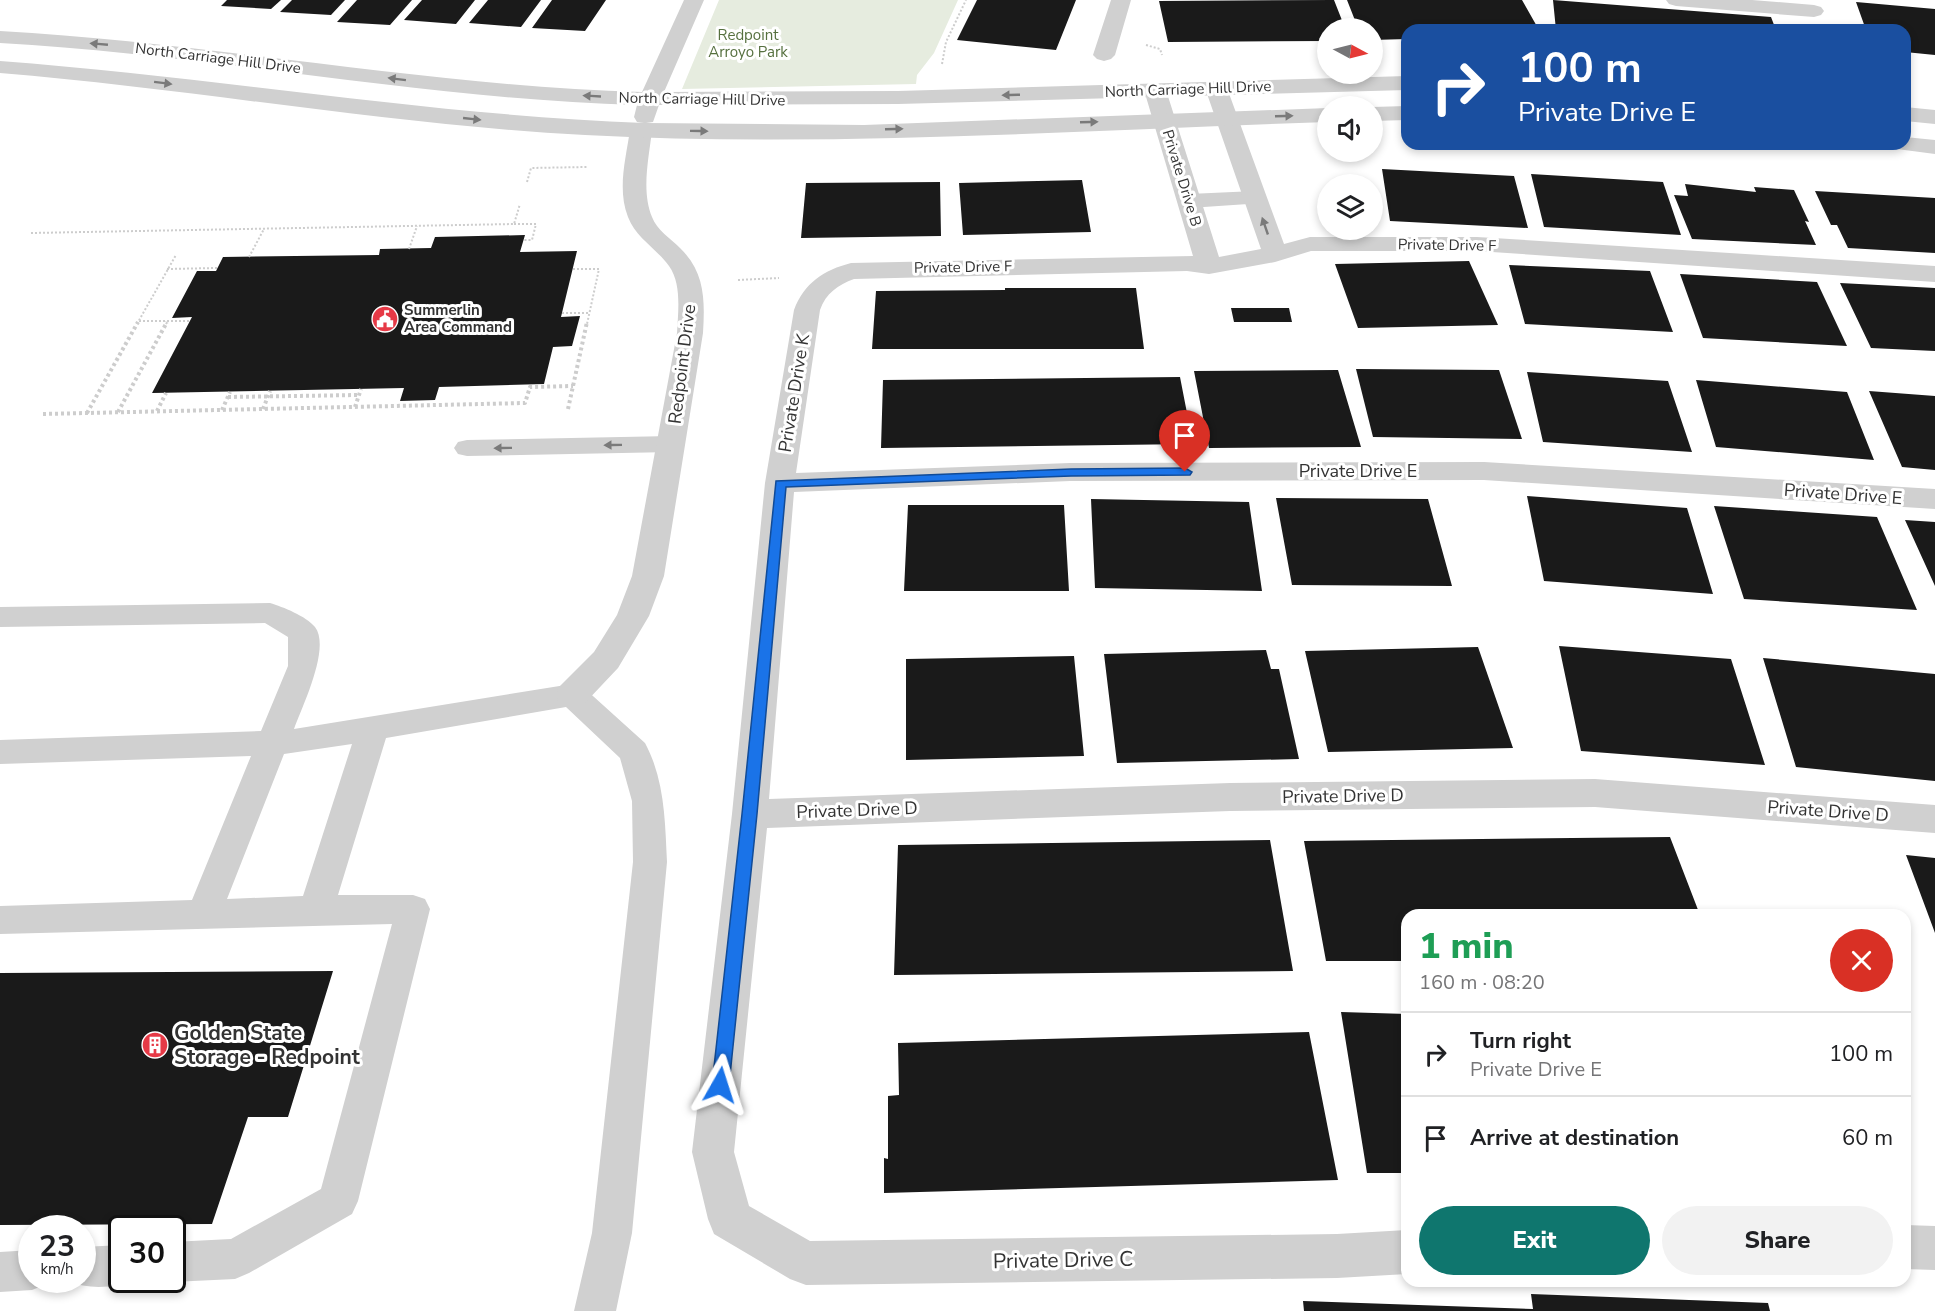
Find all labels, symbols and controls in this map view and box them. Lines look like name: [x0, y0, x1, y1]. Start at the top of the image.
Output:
north arrow: [1317, 18, 1383, 84]
map controls: [1317, 18, 1383, 240]
park label: Redpoint Arroyo Park: [708, 25, 788, 62]
street label: North Carriage Hill Drive: [134, 38, 302, 78]
one-way arrow: [90, 39, 109, 49]
text: 100 m: [1518, 40, 1642, 97]
icon: right: [1419, 48, 1497, 126]
one-way arrow: [388, 74, 407, 84]
street label: North Carriage Hill Drive: [1104, 76, 1272, 102]
one-way arrow: [153, 78, 172, 88]
street label: North Carriage Hill Drive: [619, 88, 785, 110]
one-way arrow: [1001, 90, 1020, 99]
one-way arrow: [582, 92, 601, 101]
text: Private Drive E: [1518, 94, 1696, 131]
button: sound: [1317, 96, 1383, 162]
one-way arrow: [1275, 111, 1294, 121]
one-way arrow: [463, 114, 482, 124]
one-way arrow: [1080, 118, 1099, 127]
one-way arrow: [885, 125, 904, 134]
one-way arrow: [690, 127, 709, 136]
street label: Private Drive B: [1158, 127, 1206, 229]
button: layers: [1317, 174, 1383, 240]
one-way arrow: [1259, 217, 1269, 235]
street label: Private Drive F: [1398, 234, 1496, 256]
street label: Private Drive F: [914, 256, 1012, 278]
place label: Summerlin Area Command: [404, 300, 512, 337]
street label: Redpoint Drive: [663, 303, 701, 425]
public building icon: Summerlin Area Command: [370, 304, 400, 334]
street label: Private Drive K: [773, 331, 815, 454]
pin: [1159, 410, 1210, 472]
icon: arrive: [1168, 419, 1201, 452]
one-way arrow: [604, 440, 623, 450]
one-way arrow: [494, 443, 513, 452]
street label: Private Drive E: [1299, 459, 1417, 483]
street label: Private Drive E: [1783, 478, 1903, 510]
street label: Private Drive D: [1282, 783, 1404, 809]
street label: Private Drive D: [1767, 795, 1889, 827]
street label: Private Drive D: [796, 796, 918, 824]
text: 1 min: [1419, 922, 1514, 971]
button: close: [1830, 929, 1893, 992]
text: 160 m · 08:20: [1419, 969, 1545, 996]
place label: Golden State Storage - Redpoint: [174, 1019, 361, 1071]
text: Turn right: [1470, 1026, 1571, 1056]
building icon: Golden State Storage - Redpoint: [140, 1030, 170, 1060]
icon: right: [1419, 1038, 1452, 1071]
text: 100 m: [1829, 1039, 1893, 1069]
position arrow: [688, 1053, 752, 1117]
text: Private Drive E: [1470, 1056, 1602, 1083]
icon: arrive: [1419, 1122, 1452, 1155]
text: Arrive at destination: [1470, 1123, 1679, 1153]
text: 60 m: [1842, 1123, 1893, 1153]
button: Exit: [1419, 1206, 1650, 1275]
button: Share: [1662, 1206, 1893, 1275]
speed limit sign: 30: [108, 1215, 186, 1293]
text: 23: [39, 1226, 75, 1267]
street label: Private Drive C: [993, 1245, 1133, 1275]
text: km/h: [40, 1259, 74, 1279]

